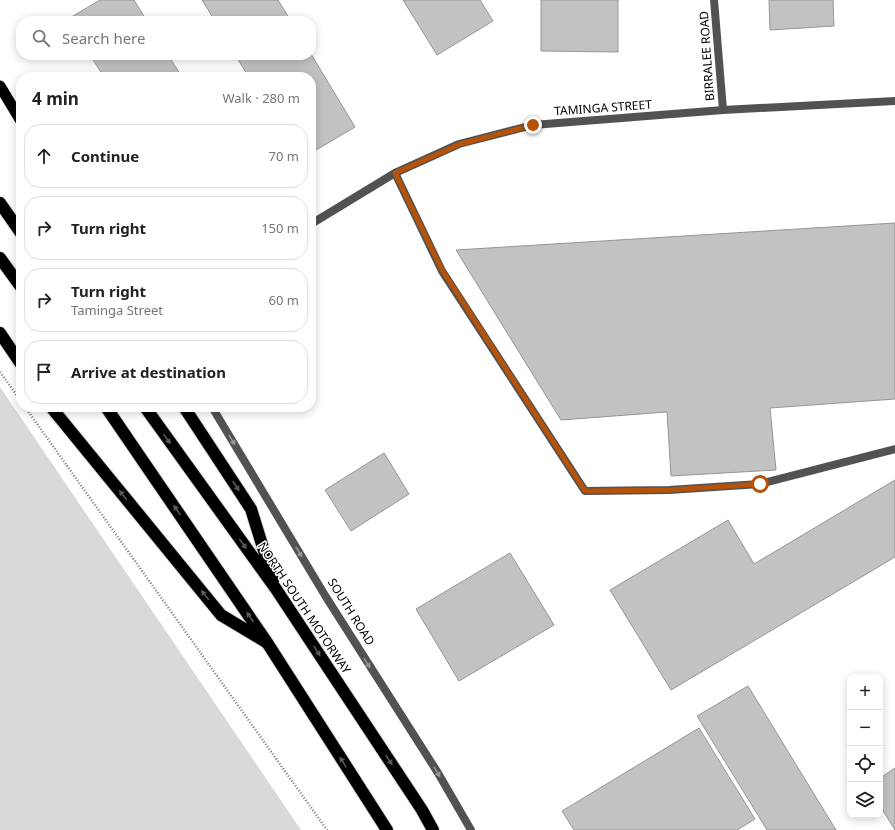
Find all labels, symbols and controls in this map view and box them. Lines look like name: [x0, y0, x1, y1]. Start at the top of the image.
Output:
street label: BIRRALEE ROAD: [695, 10, 718, 102]
search box: [16, 16, 316, 60]
icon: search: [30, 27, 52, 49]
text: Search here: [62, 28, 145, 48]
text: 4 min: [32, 87, 79, 110]
text: Walk · 280 m: [222, 89, 300, 107]
street label: TAMINGA STREET: [554, 96, 653, 119]
route end: [524, 116, 542, 134]
icon: ahead: [33, 145, 55, 167]
text: Continue: [71, 146, 139, 166]
text: 70 m: [269, 147, 299, 165]
icon: right: [33, 217, 55, 239]
text: Turn right: [71, 218, 146, 238]
text: 150 m: [261, 219, 299, 237]
text: Turn right: [71, 281, 146, 301]
icon: right: [33, 289, 55, 311]
text: 60 m: [269, 291, 299, 309]
text: Taminga Street: [71, 301, 163, 319]
icon: arrive: [33, 361, 55, 383]
text: Arrive at destination: [71, 362, 226, 382]
one-way arrow: [163, 433, 172, 444]
one-way arrow: [229, 434, 236, 446]
route start: [751, 475, 769, 493]
one-way arrow: [232, 481, 240, 491]
one-way arrow: [118, 489, 127, 500]
one-way arrow: [173, 505, 181, 515]
street label: NORTH SOUTH MOTORWAY: [254, 538, 355, 677]
one-way arrow: [239, 539, 247, 549]
one-way arrow: [295, 547, 303, 557]
street label: SOUTH ROAD: [324, 575, 379, 649]
one-way arrow: [200, 590, 209, 601]
one-way arrow: [246, 612, 254, 622]
one-way arrow: [313, 646, 321, 656]
one-way arrow: [364, 657, 371, 668]
map controls: [847, 674, 883, 818]
button: +: [847, 674, 883, 710]
button: −: [847, 710, 883, 746]
button: locate: [847, 746, 883, 782]
one-way arrow: [385, 755, 393, 765]
one-way arrow: [340, 756, 347, 768]
one-way arrow: [433, 767, 441, 777]
button: layers: [847, 782, 883, 818]

